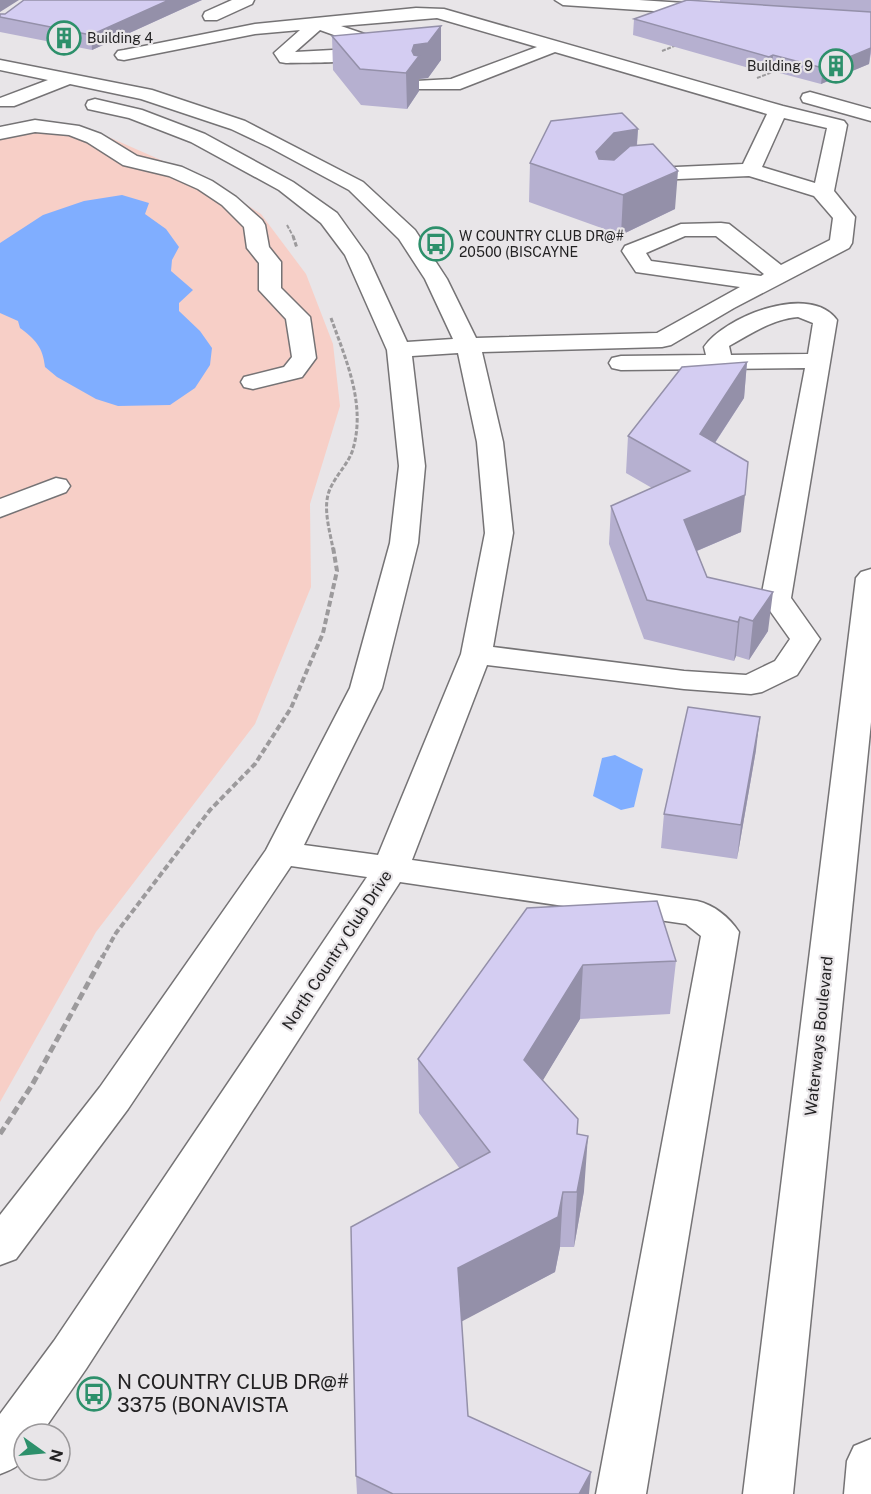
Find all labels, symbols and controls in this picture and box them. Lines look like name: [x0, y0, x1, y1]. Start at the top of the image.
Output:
building icon: Building 4: [46, 20, 82, 56]
place label: Building 4: [87, 30, 153, 46]
building icon: Building 9: [818, 48, 854, 84]
place label: Building 9: [747, 58, 813, 74]
bus stop icon: W COUNTRY CLUB DR@# 20500 (BISCAYNE: [418, 226, 454, 262]
place label: W COUNTRY CLUB DR@# 20500 (BISCAYNE: [459, 228, 624, 260]
street label: North Country Club Drive: [278, 867, 396, 1033]
street label: Waterways Boulevard: [801, 955, 837, 1117]
place label: N COUNTRY CLUB DR@# 3375 (BONAVISTA: [117, 1370, 349, 1417]
bus stop icon: N COUNTRY CLUB DR@# 3375 (BONAVISTA: [76, 1376, 112, 1412]
north arrow: [12, 1422, 72, 1482]
text: N: [45, 1447, 67, 1464]

